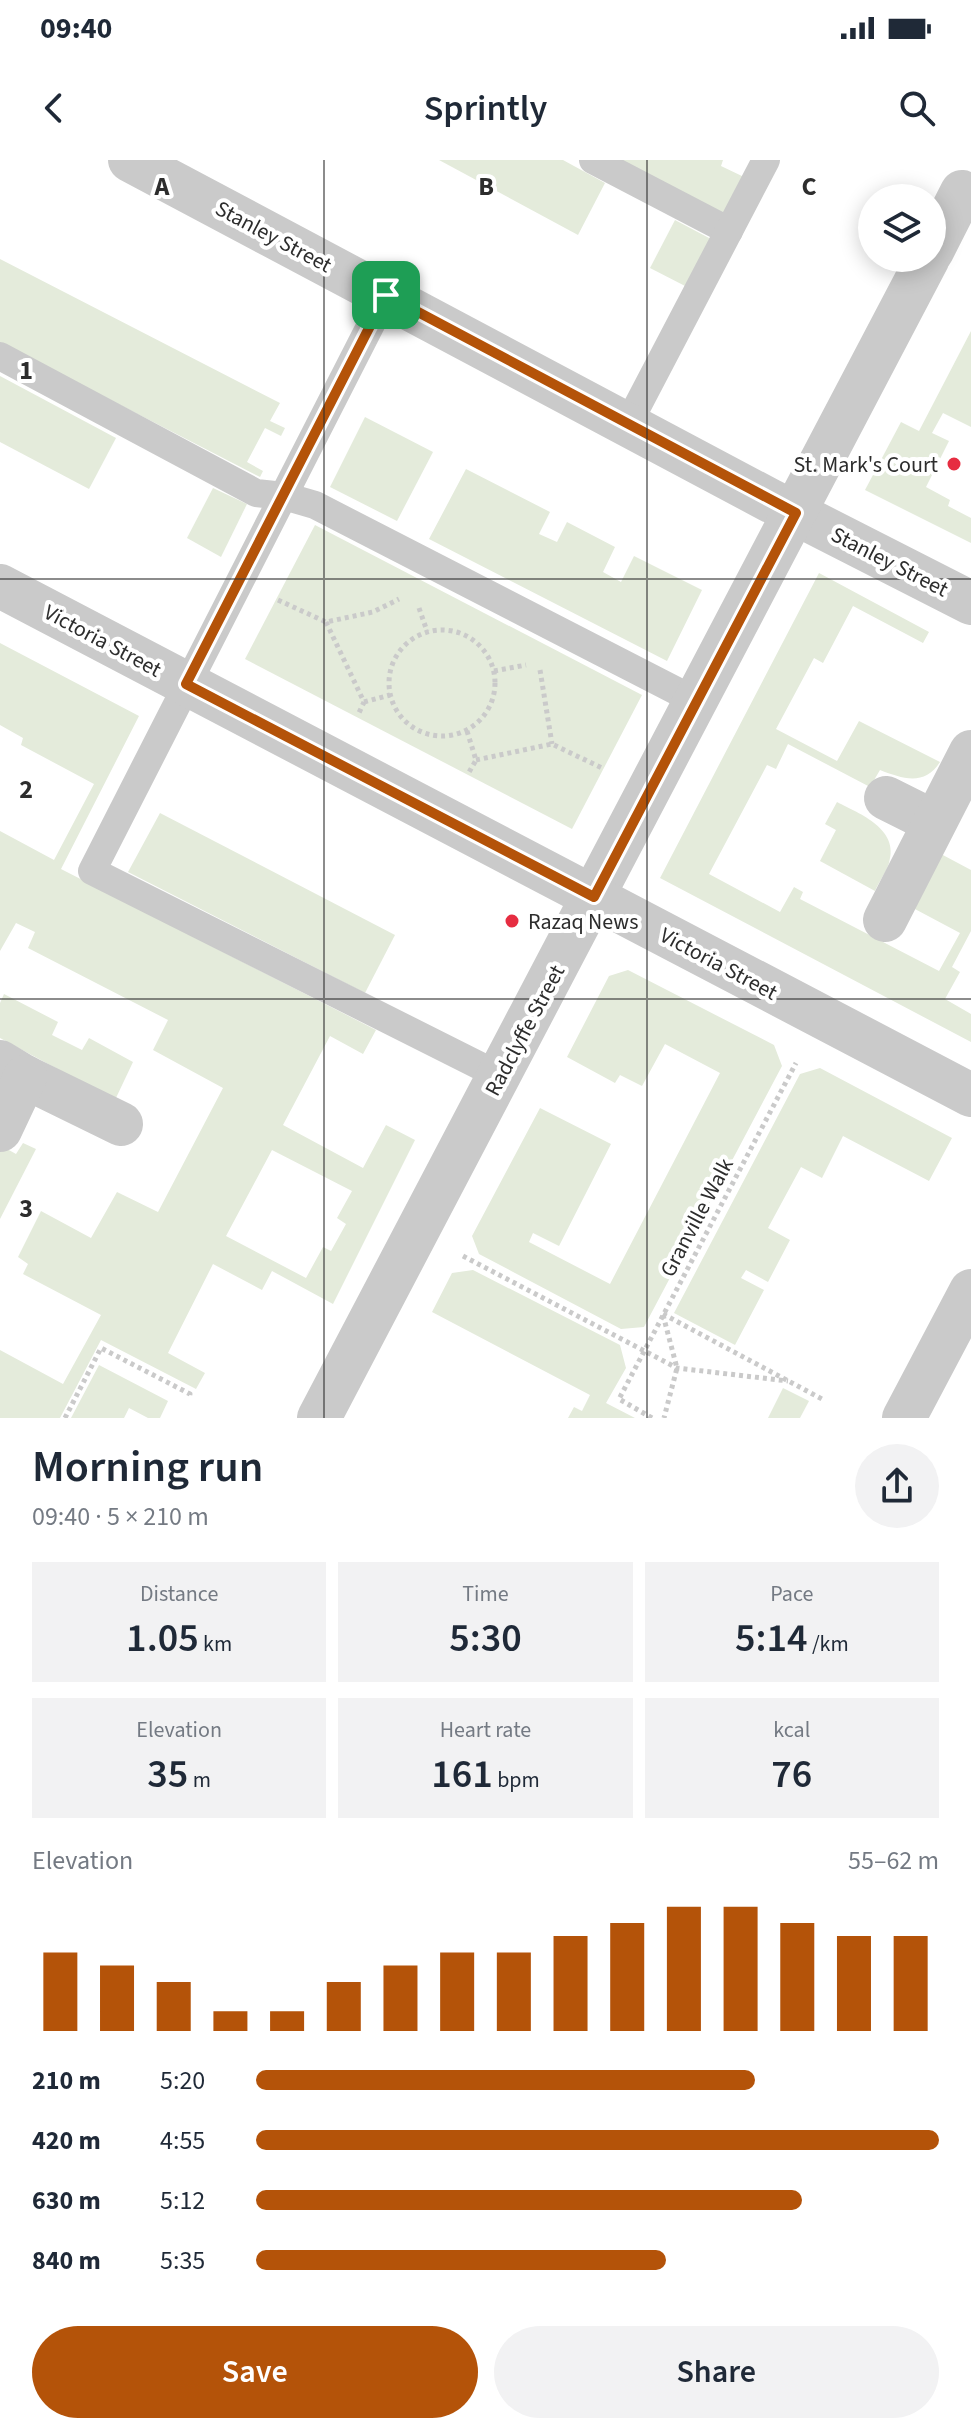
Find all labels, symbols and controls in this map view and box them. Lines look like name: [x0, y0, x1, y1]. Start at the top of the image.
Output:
text: 09:40: [40, 7, 112, 50]
text: Sprintly: [424, 83, 547, 134]
icon: back: [32, 86, 76, 130]
icon: search: [895, 86, 939, 130]
text: A: [154, 168, 171, 205]
text: B: [478, 168, 494, 205]
text: C: [801, 168, 817, 205]
map controls: [858, 184, 946, 272]
button: layers: [858, 184, 946, 272]
street label: Stanley Street: [210, 193, 338, 281]
pin: [352, 261, 420, 329]
icon: arrive: [364, 273, 408, 317]
text: 1: [19, 352, 33, 389]
place label: St. Mark's Court: [794, 449, 939, 481]
marker: St. Mark's Court: [945, 455, 963, 473]
street label: Stanley Street: [825, 519, 954, 605]
street label: Victoria Street: [38, 596, 168, 686]
text: 2: [19, 771, 33, 808]
place label: Razaq News: [528, 906, 638, 938]
marker: Razaq News: [503, 912, 521, 930]
street label: Victoria Street: [654, 919, 784, 1009]
street label: Radclyffe Street: [477, 959, 573, 1102]
street label: Granville Walk: [652, 1152, 742, 1283]
text: 3: [19, 1190, 33, 1227]
text: Morning run: [32, 1436, 263, 1499]
button: share: [855, 1444, 939, 1528]
text: 09:40 · 5 × 210 m: [32, 1498, 209, 1535]
text: Distance: [140, 1578, 218, 1610]
text: Time: [462, 1578, 509, 1610]
text: Pace: [770, 1578, 813, 1610]
text: 1.05: [126, 1610, 199, 1667]
text: 5:30: [449, 1610, 522, 1667]
text: 5:14: [735, 1610, 807, 1667]
text: km: [199, 1628, 232, 1660]
text: /km: [807, 1628, 849, 1660]
text: Elevation: [136, 1714, 222, 1746]
text: Heart rate: [440, 1714, 531, 1746]
text: kcal: [773, 1714, 810, 1746]
text: 35: [147, 1746, 188, 1803]
text: 161: [431, 1746, 493, 1803]
text: 76: [771, 1746, 812, 1803]
text: m: [188, 1764, 211, 1796]
text: bpm: [493, 1764, 540, 1796]
text: Elevation: [32, 1842, 133, 1879]
text: 55–62 m: [848, 1842, 939, 1879]
text: 210 m: [32, 2062, 101, 2099]
text: 5:20: [160, 2062, 205, 2099]
text: 420 m: [32, 2122, 101, 2159]
text: 4:55: [160, 2122, 205, 2159]
text: 630 m: [32, 2182, 101, 2219]
text: 5:12: [160, 2182, 205, 2219]
text: 840 m: [32, 2242, 101, 2279]
text: 5:35: [160, 2242, 205, 2279]
button: Save: [32, 2326, 478, 2418]
button: Share: [494, 2326, 939, 2418]

